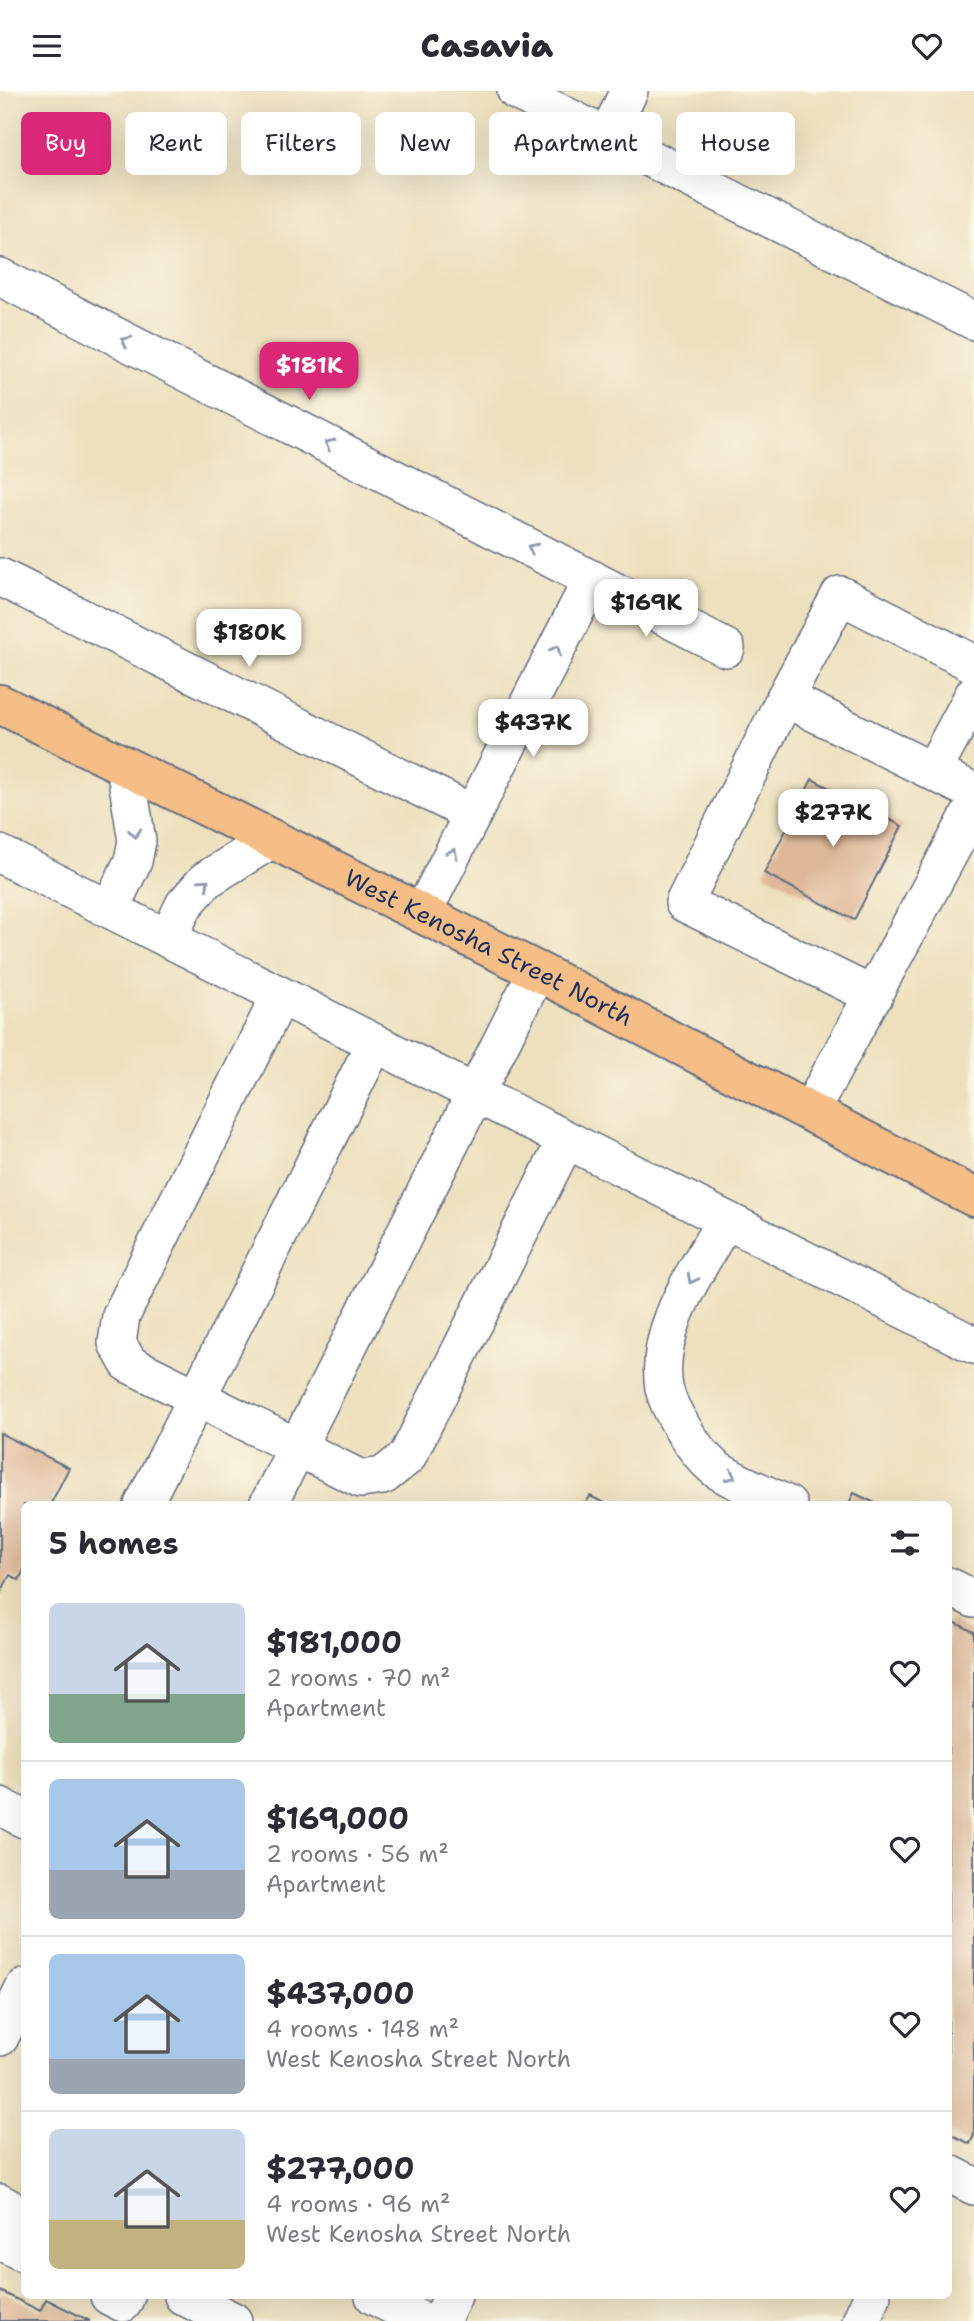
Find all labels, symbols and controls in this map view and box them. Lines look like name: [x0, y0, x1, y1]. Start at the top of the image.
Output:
text: Casavia: [421, 24, 553, 67]
icon: menu: [28, 27, 66, 65]
icon: heart: [908, 27, 946, 65]
chip: Buy: [21, 112, 111, 175]
chip: Rent: [125, 112, 227, 175]
chip: Filters: [241, 112, 361, 175]
chip: New: [375, 112, 475, 175]
chip: Apartment: [489, 112, 662, 175]
chip: House: [676, 112, 795, 175]
one-way arrow: [121, 336, 133, 349]
pin: $181K: [260, 343, 358, 402]
text: $181K: [275, 350, 343, 380]
one-way arrow: [324, 439, 336, 453]
one-way arrow: [526, 542, 539, 556]
pin: $169K: [597, 580, 695, 639]
text: $169K: [610, 587, 682, 617]
pin: $180K: [200, 609, 298, 669]
text: $180K: [212, 617, 286, 647]
one-way arrow: [548, 645, 561, 657]
pin: $437K: [484, 699, 582, 759]
text: $437K: [494, 707, 572, 737]
pin: $277K: [784, 789, 882, 849]
text: $277K: [794, 797, 872, 827]
one-way arrow: [127, 828, 142, 839]
one-way arrow: [444, 848, 458, 860]
street label: West Kenosha Street North: [339, 862, 638, 1034]
one-way arrow: [197, 879, 210, 891]
one-way arrow: [687, 1272, 700, 1285]
one-way arrow: [723, 1468, 736, 1481]
text: 5 homes: [49, 1523, 179, 1564]
icon: filters: [886, 1524, 924, 1562]
text: $181,000: [266, 1622, 402, 1663]
icon: home: [105, 1631, 189, 1715]
icon: heart: [886, 1654, 924, 1692]
text: 2 rooms · 70 m²: [266, 1663, 451, 1693]
text: Apartment: [266, 1693, 386, 1723]
text: $169,000: [266, 1798, 409, 1839]
icon: home: [105, 1807, 189, 1891]
icon: heart: [886, 1830, 924, 1868]
text: 2 rooms · 56 m²: [266, 1839, 449, 1869]
text: Apartment: [266, 1869, 386, 1899]
text: $437,000: [266, 1973, 415, 2014]
icon: home: [105, 1982, 189, 2066]
icon: heart: [886, 2005, 924, 2043]
text: 4 rooms · 148 m²: [266, 2014, 459, 2044]
text: West Kenosha Street North: [266, 2044, 571, 2074]
text: $277,000: [266, 2148, 415, 2189]
icon: home: [105, 2157, 189, 2241]
icon: heart: [886, 2180, 924, 2218]
text: 4 rooms · 96 m²: [266, 2189, 451, 2219]
text: West Kenosha Street North: [266, 2219, 571, 2249]

